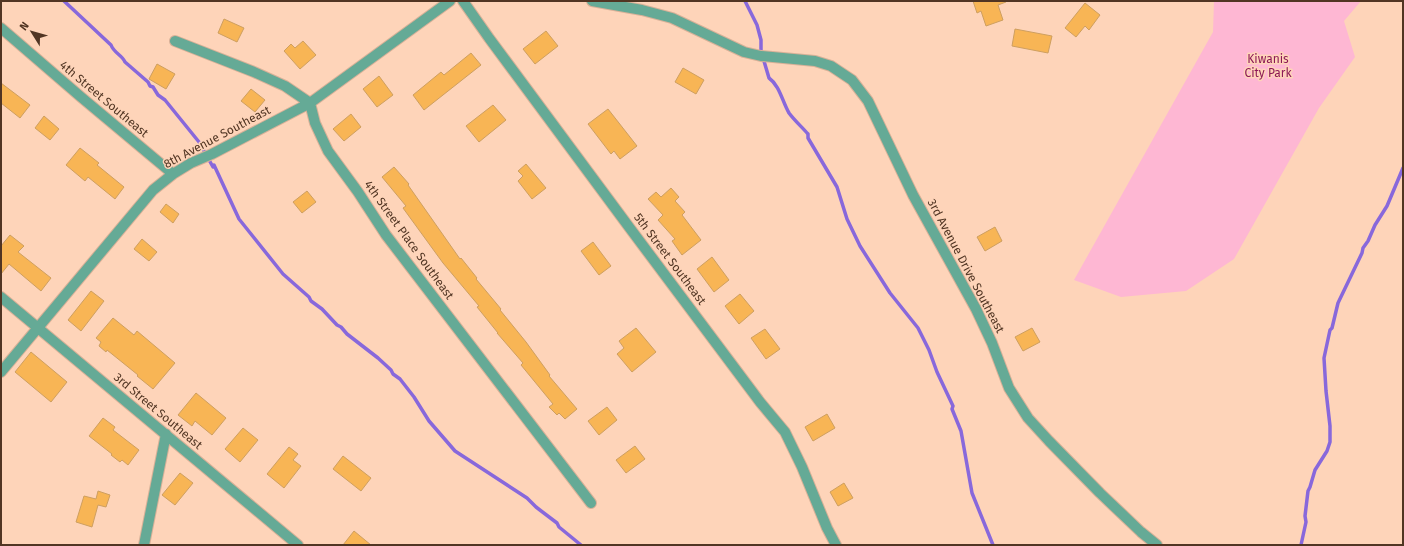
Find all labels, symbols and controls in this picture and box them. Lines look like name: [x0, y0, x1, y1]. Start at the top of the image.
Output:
north arrow: [12, 12, 52, 52]
text: N: [17, 19, 32, 33]
park label: Kiwanis City Park: [1244, 52, 1292, 80]
street label: 4th Street Southeast: [57, 58, 152, 141]
street label: 8th Avenue Southeast: [161, 103, 273, 171]
street label: 4th Street Place Southeast: [361, 178, 457, 303]
street label: 3rd Avenue Drive Southeast: [925, 197, 1008, 336]
street label: 5th Street Southeast: [631, 211, 709, 308]
street label: 3rd Street Southeast: [111, 370, 206, 452]

